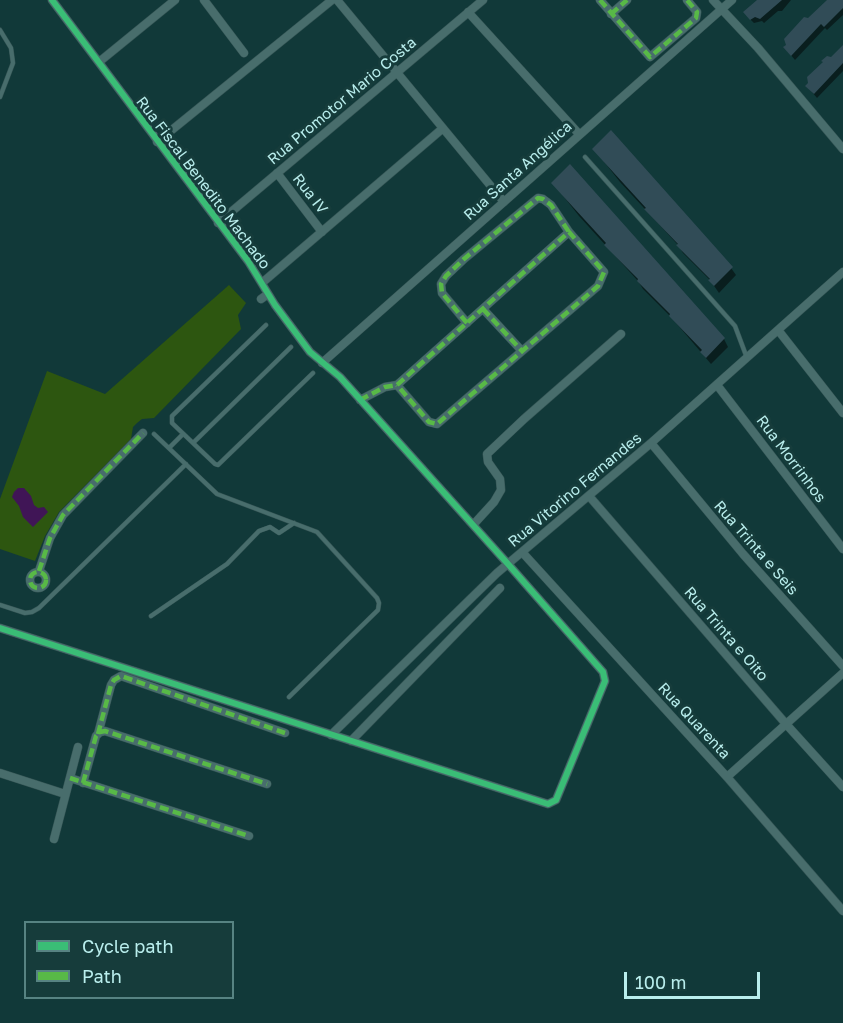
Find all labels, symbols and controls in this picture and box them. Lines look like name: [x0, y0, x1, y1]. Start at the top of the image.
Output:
street label: Rua Promotor Mario Costa: [264, 34, 420, 168]
street label: Rua Fiscal Benedito Machado: [132, 93, 274, 273]
street label: Rua Santa Angélica: [460, 118, 576, 224]
street label: Rua IV: [289, 170, 331, 218]
street label: Rua Morrinhos: [752, 412, 830, 506]
street label: Rua Vitorino Fernandes: [505, 429, 645, 551]
street label: Rua Trinta e Seis: [710, 497, 802, 599]
street label: Rua Trinta e Oito: [680, 583, 772, 685]
street label: Rua Quarenta: [654, 679, 734, 763]
legend: [24, 921, 234, 999]
text: Cycle path: [82, 935, 174, 957]
scale bar: [627, 960, 764, 998]
text: Path: [82, 965, 122, 987]
text: 100 m: [635, 971, 686, 993]

